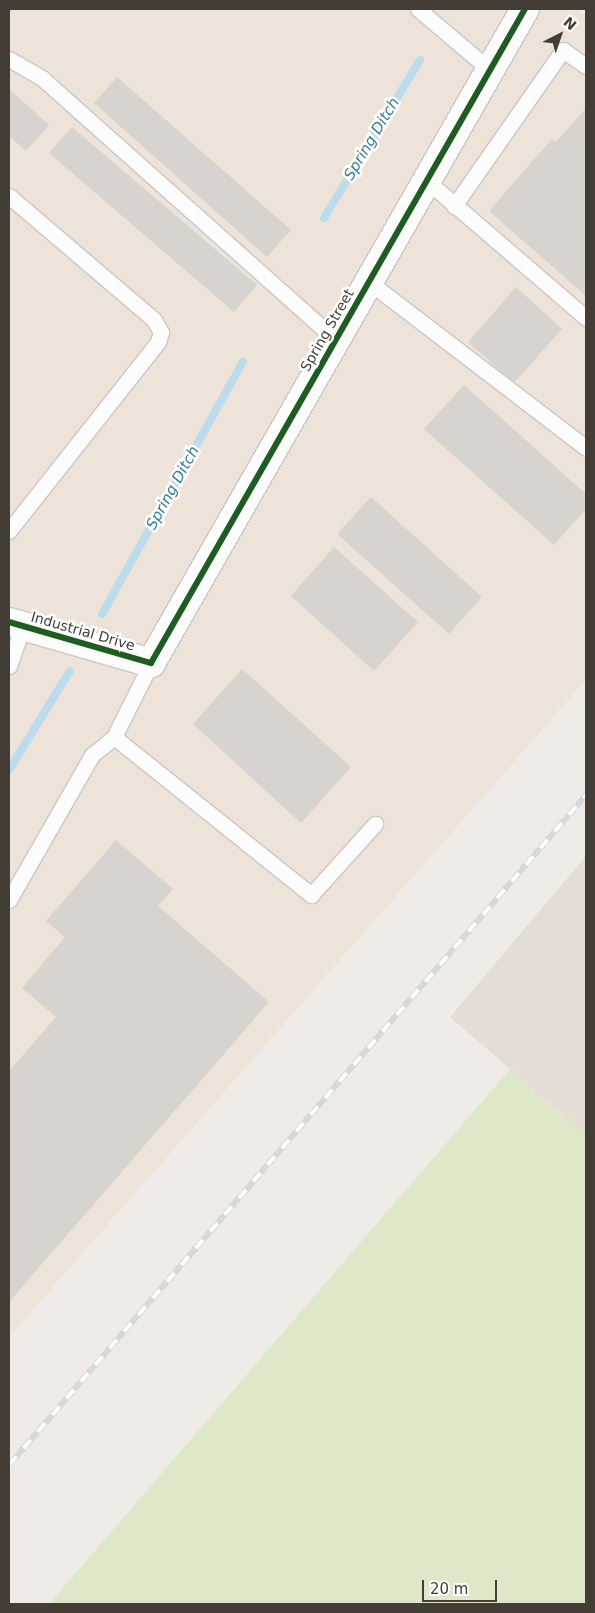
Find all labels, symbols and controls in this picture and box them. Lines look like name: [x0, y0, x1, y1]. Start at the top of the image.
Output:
north arrow: [535, 10, 585, 60]
text: N: [560, 14, 580, 34]
water label: Spring Ditch: [340, 95, 404, 183]
street label: Spring Street: [297, 286, 357, 374]
water label: Spring Ditch: [143, 443, 203, 533]
street label: Industrial Drive: [29, 608, 137, 654]
scale bar: [425, 1570, 500, 1602]
text: 20 m: [430, 1580, 468, 1598]

